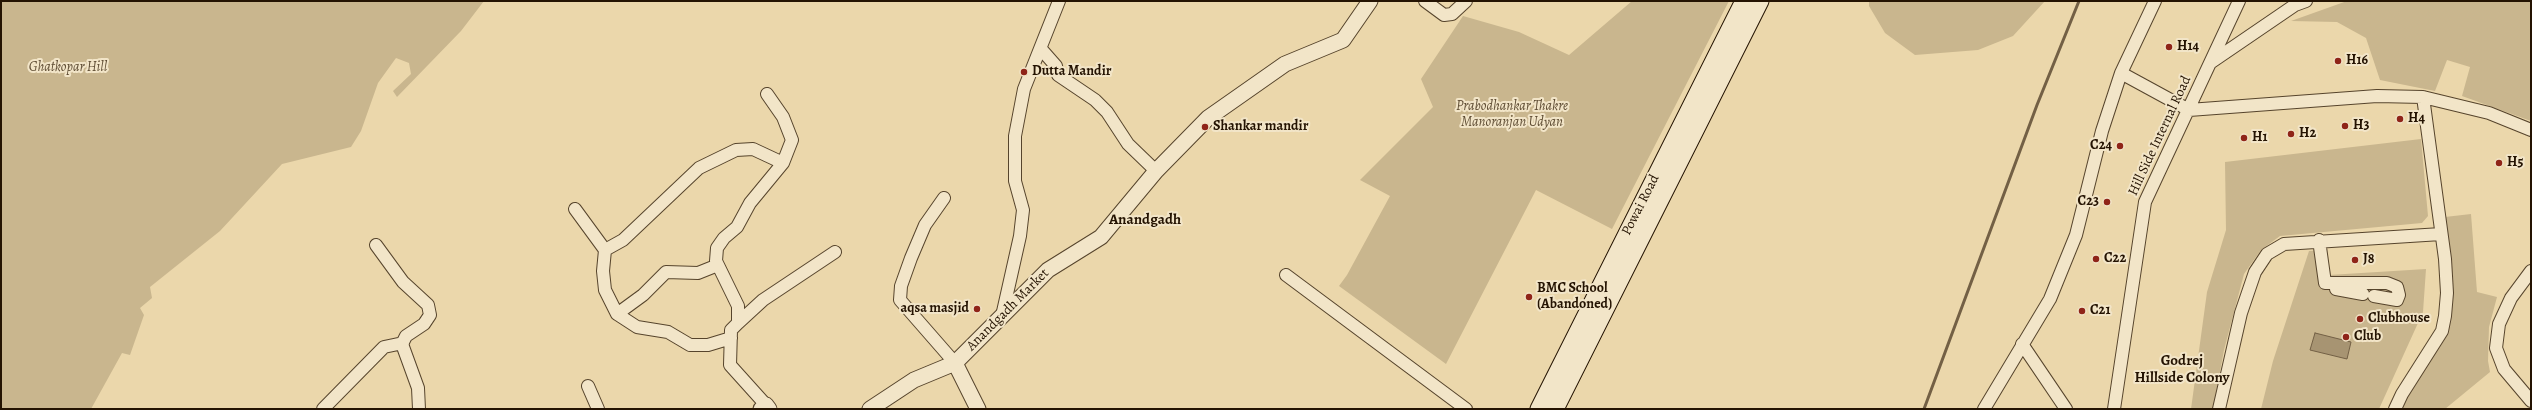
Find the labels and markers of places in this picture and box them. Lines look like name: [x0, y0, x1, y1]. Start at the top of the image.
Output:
place label: H14: [2177, 39, 2199, 55]
marker: H14: [2164, 42, 2174, 52]
place label: H16: [2346, 53, 2368, 69]
marker: H16: [2333, 56, 2343, 66]
place label: Dutta Mandir: [1032, 64, 1111, 80]
marker: Dutta Mandir: [1019, 67, 1029, 77]
place label: H4: [2408, 111, 2425, 127]
marker: H4: [2395, 114, 2405, 124]
place label: H3: [2353, 118, 2369, 134]
place label: Shankar mandir: [1213, 119, 1308, 135]
marker: H3: [2340, 121, 2350, 131]
marker: Shankar mandir: [1200, 122, 1210, 132]
place label: H2: [2299, 126, 2316, 142]
marker: H2: [2286, 129, 2296, 139]
place label: H1: [2252, 130, 2267, 146]
marker: H1: [2239, 133, 2249, 143]
place label: C24: [2090, 138, 2112, 154]
marker: C24: [2115, 141, 2125, 151]
place label: H5: [2507, 155, 2523, 171]
marker: H5: [2494, 158, 2504, 168]
place label: C23: [2078, 194, 2099, 210]
marker: C23: [2102, 197, 2112, 207]
place label: C22: [2104, 251, 2126, 267]
place label: J8: [2363, 252, 2374, 268]
marker: C22: [2091, 254, 2101, 264]
marker: J8: [2350, 255, 2360, 265]
place label: BMC School (Abandoned): [1537, 281, 1612, 314]
marker: BMC School (Abandoned): [1524, 292, 1534, 302]
place label: aqsa masjid: [900, 301, 969, 317]
place label: C21: [2090, 303, 2110, 319]
marker: aqsa masjid: [972, 304, 982, 314]
marker: C21: [2077, 306, 2087, 316]
place label: Clubhouse: [2368, 311, 2430, 327]
marker: Clubhouse: [2355, 314, 2365, 324]
place label: Club: [2354, 329, 2381, 345]
marker: Club: [2341, 332, 2351, 342]

